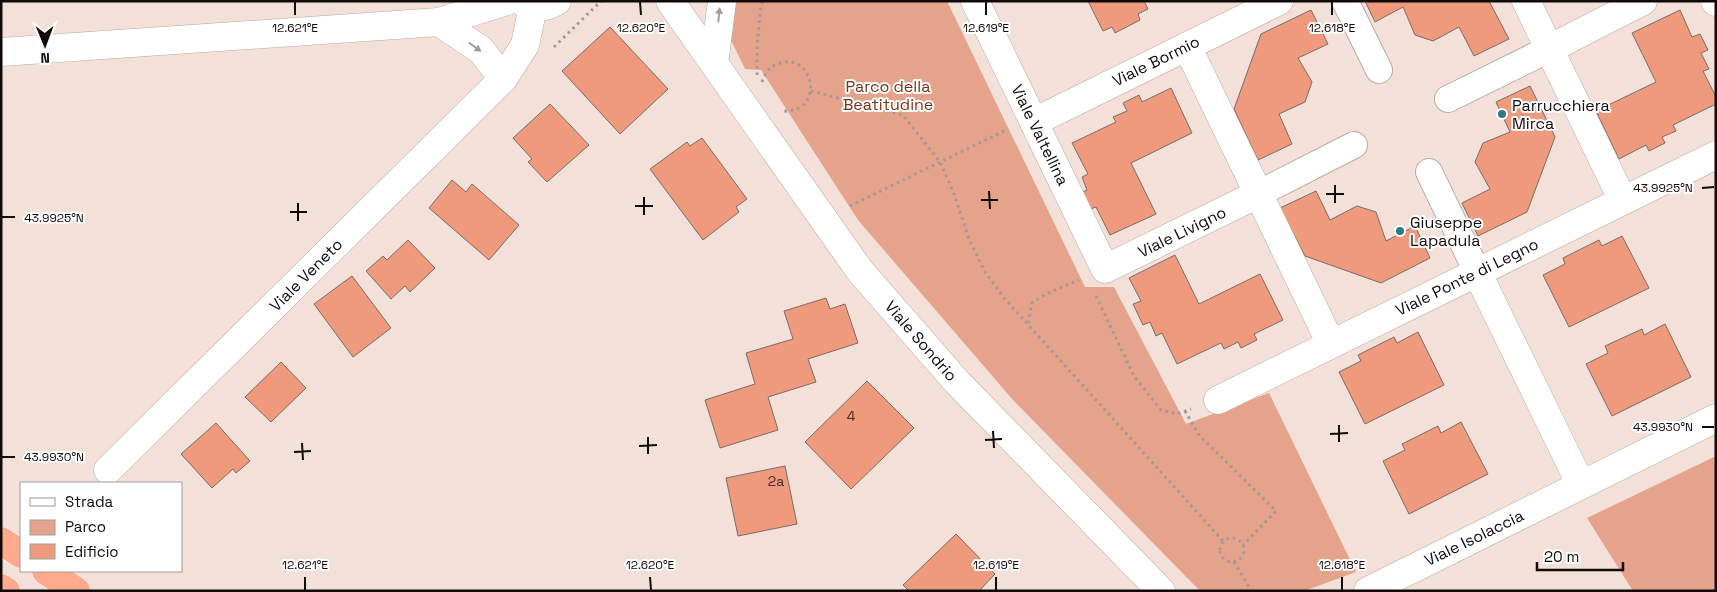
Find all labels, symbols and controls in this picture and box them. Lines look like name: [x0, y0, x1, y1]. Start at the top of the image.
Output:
one-way arrow: [715, 7, 723, 23]
north arrow: [20, 20, 70, 70]
text: 12.621°E: [272, 20, 318, 36]
text: 12.620°E: [617, 20, 666, 36]
text: 12.619°E: [963, 20, 1009, 36]
text: 12.618°E: [1309, 20, 1355, 36]
street label: Viale Bormio: [1109, 31, 1203, 91]
one-way arrow: [468, 41, 481, 52]
text: N: [40, 49, 50, 67]
park label: Parco della Beatitudine: [843, 76, 933, 115]
street label: Viale Valtellina: [1006, 81, 1074, 189]
place label: Parrucchiera Mirca: [1512, 95, 1610, 134]
marker: Parrucchiera Mirca: [1496, 108, 1508, 120]
text: 43.9925°N: [1633, 180, 1693, 196]
street label: Viale Livigno: [1134, 202, 1230, 262]
text: 43.9925°N: [24, 210, 84, 226]
place label: Giuseppe Lapadula: [1410, 212, 1482, 251]
marker: Giuseppe Lapadula: [1394, 225, 1406, 237]
street label: Viale Ponte di Legno: [1392, 233, 1542, 321]
street label: Viale Veneto: [265, 234, 347, 316]
street label: Viale Sondrio: [880, 296, 962, 386]
house number: 4: [847, 407, 856, 425]
text: 43.9930°N: [1633, 419, 1693, 435]
text: 43.9930°N: [24, 449, 84, 465]
house number: 2a: [768, 472, 784, 490]
legend: [20, 482, 182, 572]
text: Strada: [65, 492, 114, 511]
street label: Viale Isolaccia: [1421, 505, 1527, 571]
text: Parco: [65, 517, 106, 536]
scale bar: [1537, 540, 1623, 572]
text: Edificio: [65, 542, 119, 561]
text: 20 m: [1544, 547, 1579, 566]
text: 12.621°E: [282, 557, 328, 573]
text: 12.620°E: [626, 557, 675, 573]
text: 12.619°E: [973, 557, 1019, 573]
text: 12.618°E: [1319, 557, 1365, 573]

